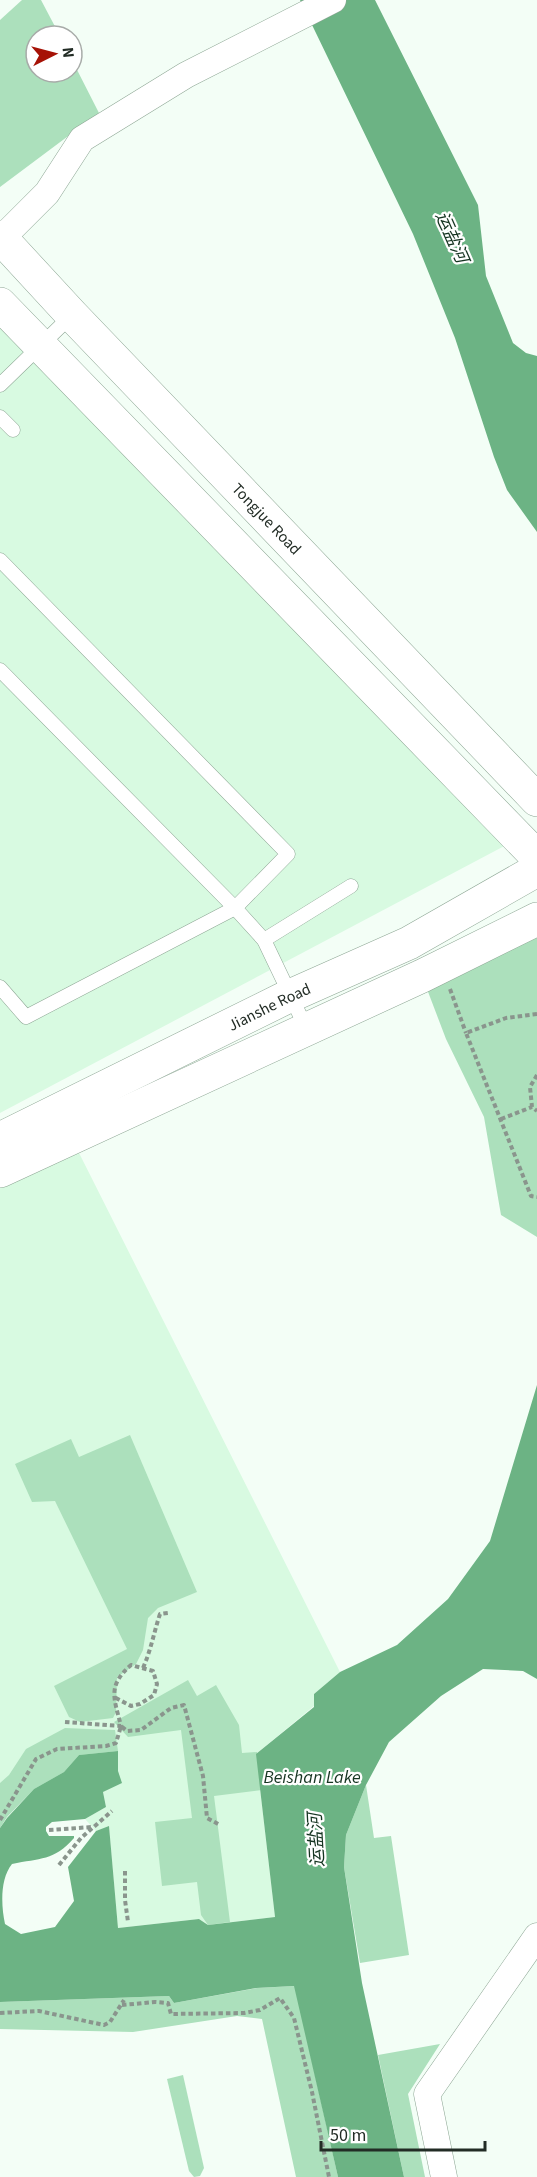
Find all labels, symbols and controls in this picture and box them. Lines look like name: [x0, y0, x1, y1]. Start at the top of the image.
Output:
north arrow: [24, 24, 84, 84]
text: N: [56, 46, 79, 59]
water label: 运盐河: [429, 207, 475, 270]
street label: Tongjue Road: [227, 478, 306, 560]
street label: Jianshe Road: [224, 978, 314, 1037]
water label: Beishan Lake: [263, 1765, 361, 1790]
water label: 运盐河: [302, 1809, 330, 1868]
scale bar: [321, 2114, 484, 2152]
text: 50 m: [330, 2123, 366, 2148]

